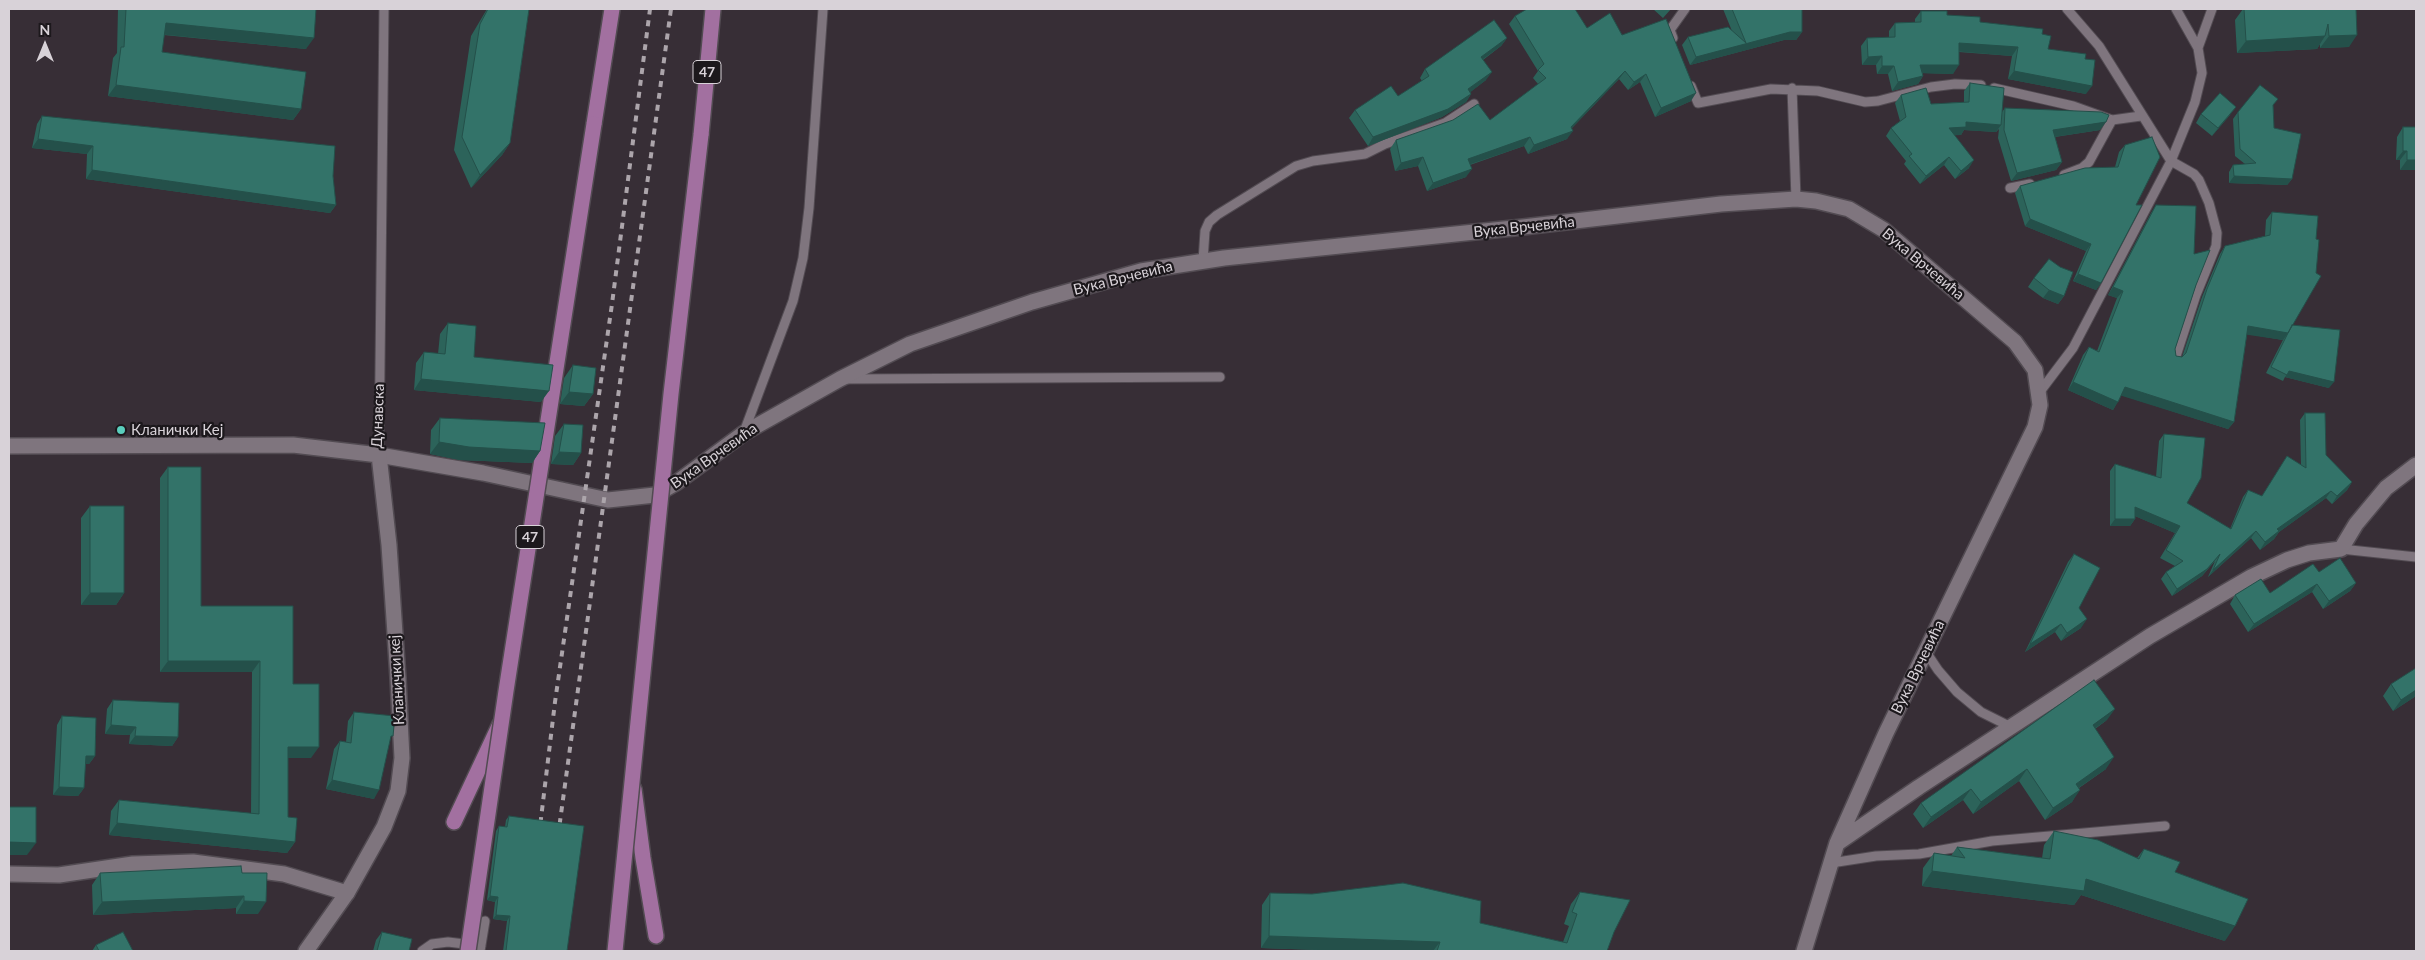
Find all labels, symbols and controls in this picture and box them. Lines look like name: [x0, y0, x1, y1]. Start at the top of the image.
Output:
north arrow: [20, 20, 70, 70]
text: N: [40, 21, 50, 38]
road number: 47: [693, 61, 721, 84]
street label: Вука Врчевића: [1472, 213, 1576, 241]
street label: Вука Врчевића: [1878, 224, 1968, 304]
street label: Вука Врчевића: [1071, 257, 1175, 299]
street label: Дунавска: [368, 383, 388, 449]
street label: Вука Врчевића: [667, 419, 761, 493]
place label: Кланички Кеј: [131, 421, 223, 439]
marker: Кланички Кеј: [115, 424, 127, 436]
road number: 47: [516, 526, 544, 548]
street label: Вука Врчевића: [1888, 617, 1948, 717]
street label: Кланички кеј: [386, 634, 408, 726]

